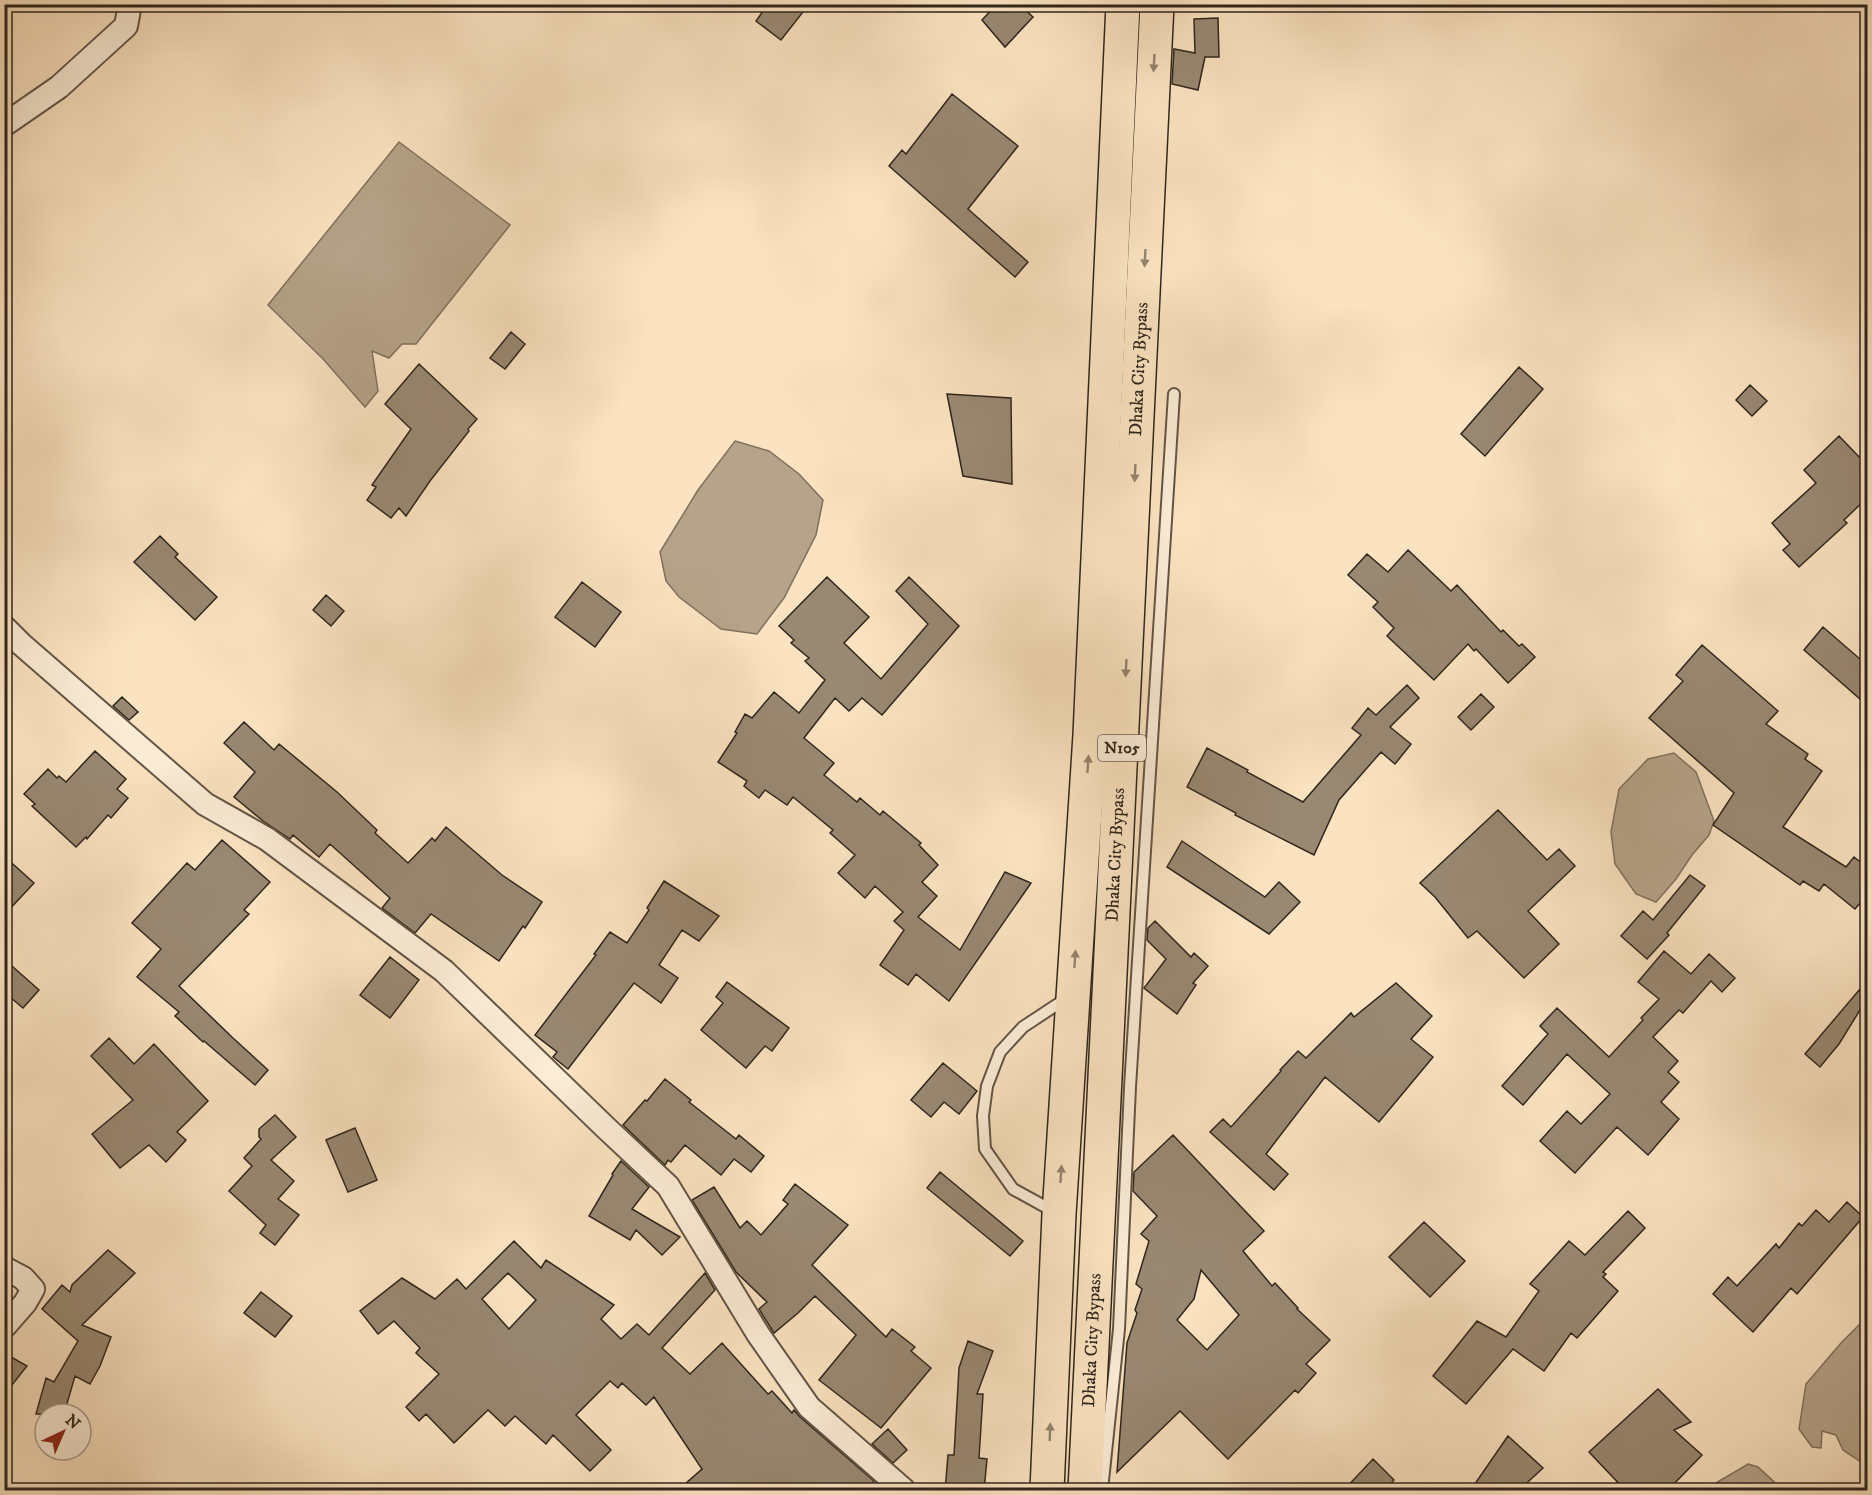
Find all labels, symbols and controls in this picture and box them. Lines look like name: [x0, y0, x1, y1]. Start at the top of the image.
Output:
one-way arrow: [1150, 53, 1159, 72]
one-way arrow: [1141, 248, 1150, 267]
street label: Dhaka City Bypass: [1125, 302, 1154, 437]
one-way arrow: [1130, 464, 1139, 483]
one-way arrow: [1121, 659, 1130, 678]
road number: N105: [1098, 735, 1146, 761]
one-way arrow: [1084, 755, 1093, 774]
street label: Dhaka City Bypass: [1102, 787, 1130, 922]
one-way arrow: [1071, 949, 1080, 968]
one-way arrow: [1057, 1165, 1066, 1184]
street label: Dhaka City Bypass: [1078, 1273, 1106, 1408]
north arrow: [33, 1402, 93, 1462]
text: N: [61, 1410, 84, 1434]
one-way arrow: [1045, 1423, 1054, 1442]

